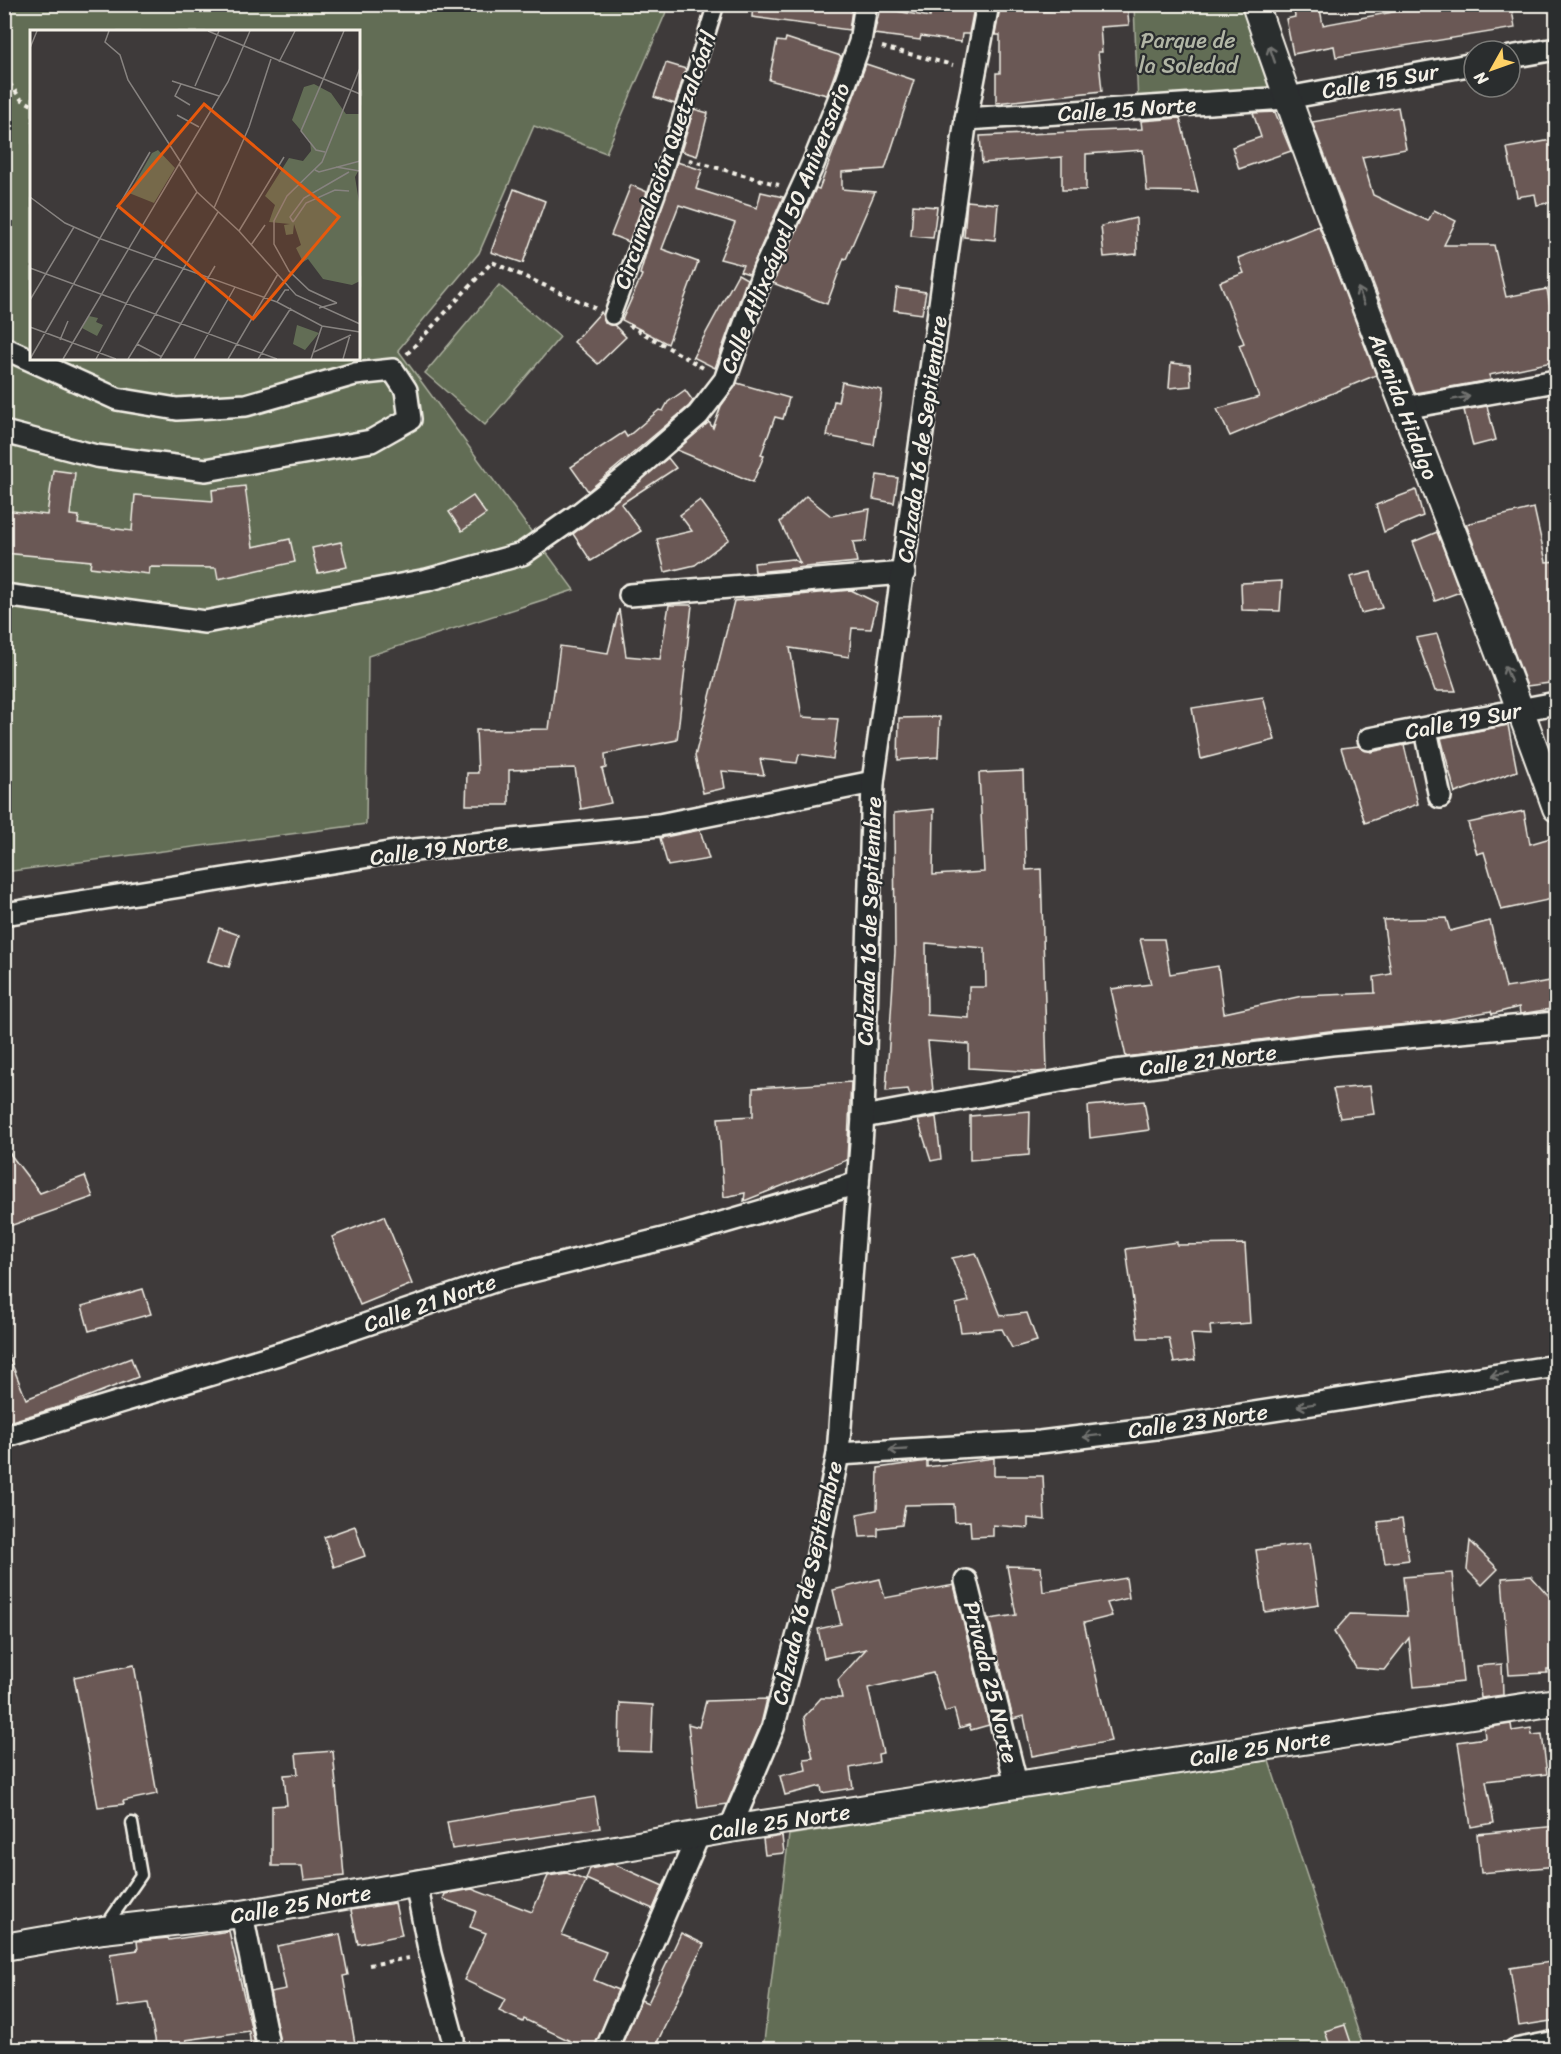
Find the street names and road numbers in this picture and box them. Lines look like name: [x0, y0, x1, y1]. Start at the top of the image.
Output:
street label: Circunvalación Quetzalcóatl: [602, 25, 728, 294]
street label: Calle 15 Sur: [1319, 51, 1443, 110]
street label: Calle Atlixcáyotl 50 Aniversario: [709, 77, 861, 379]
street label: Calle 15 Norte: [1056, 85, 1198, 133]
street label: Calzada 16 de Septiembre: [885, 313, 959, 565]
street label: Avenida Hidalgo: [1357, 326, 1450, 486]
street label: Calle 19 Sur: [1402, 690, 1526, 751]
street label: Calzada 16 de Septiembre: [845, 796, 893, 1046]
street label: Calle 19 Norte: [368, 821, 510, 877]
street label: Calle 21 Norte: [1137, 1032, 1279, 1088]
street label: Calle 21 Norte: [358, 1262, 502, 1344]
street label: Calle 23 Norte: [1126, 1392, 1270, 1450]
street label: Calzada 16 de Septiembre: [760, 1457, 854, 1709]
street label: Privada 25 Norte: [952, 1597, 1030, 1767]
street label: Calle 25 Norte: [1187, 1717, 1333, 1778]
street label: Calle 25 Norte: [706, 1791, 853, 1852]
street label: Calle 25 Norte: [228, 1872, 374, 1935]

